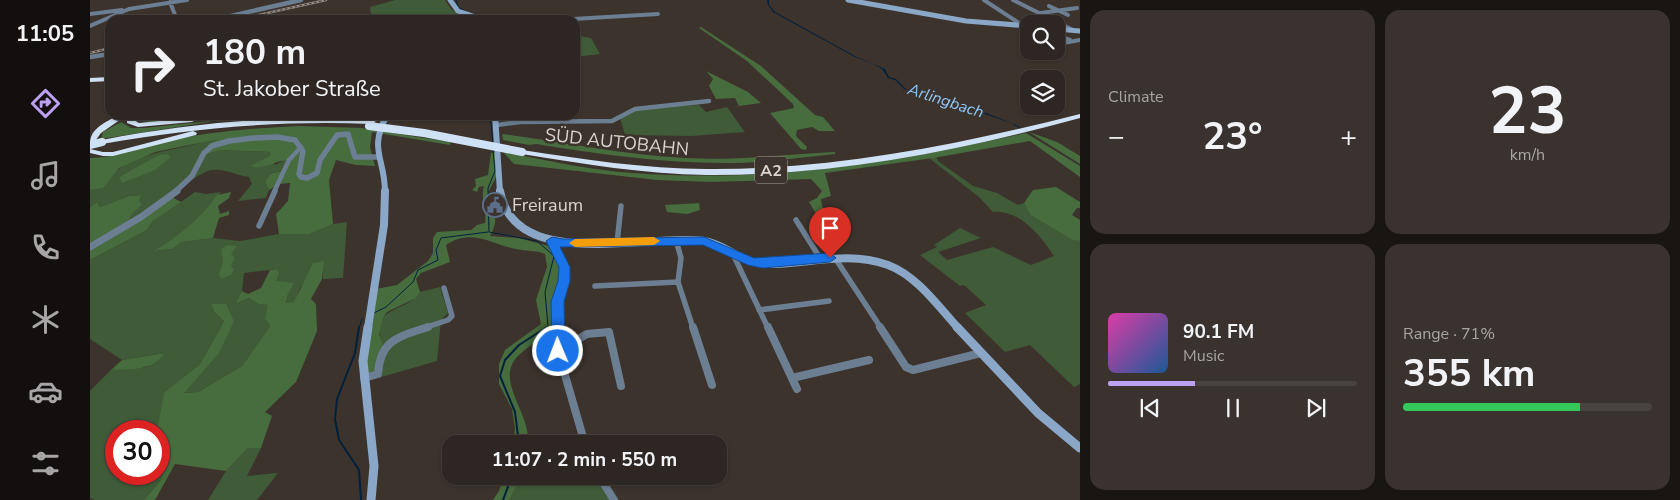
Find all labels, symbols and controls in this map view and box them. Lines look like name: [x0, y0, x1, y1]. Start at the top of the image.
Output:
map controls: [1020, 15, 1065, 115]
button: search: [1020, 15, 1065, 60]
text: 11:05: [16, 19, 74, 49]
text: 180 m: [203, 29, 306, 76]
icon: right: [120, 35, 185, 100]
text: 23: [1488, 67, 1567, 156]
button: layers: [1020, 70, 1065, 115]
text: St. Jakober Straße: [203, 74, 381, 104]
water label: Arlingbach: [904, 78, 986, 124]
icon: directions: [28, 86, 63, 121]
text: Climate: [1108, 86, 1163, 108]
text: 23°: [1202, 111, 1263, 162]
text: −: [1108, 118, 1125, 156]
text: +: [1340, 118, 1357, 156]
street label: SÜD AUTOBAHN: [544, 123, 690, 161]
text: km/h: [1510, 144, 1545, 166]
road number: A2: [755, 156, 787, 184]
icon: music: [28, 158, 63, 193]
public building icon: Freiraum: [482, 192, 508, 218]
place label: Freiraum: [512, 193, 583, 217]
pin: [809, 207, 851, 258]
icon: arrive: [816, 214, 844, 242]
icon: phone: [28, 230, 63, 265]
icon: climate: [28, 302, 63, 337]
text: 90.1 FM: [1183, 319, 1254, 345]
text: Range · 71%: [1403, 323, 1495, 345]
position arrow: [531, 324, 583, 376]
text: Music: [1183, 345, 1224, 367]
text: 355 km: [1403, 348, 1535, 399]
icon: car: [28, 374, 63, 409]
icon: previous: [1136, 394, 1164, 422]
icon: pause: [1219, 394, 1247, 422]
icon: next: [1302, 394, 1330, 422]
speed limit sign: 30: [105, 420, 170, 485]
icon: filters: [28, 446, 63, 481]
text: 11:07 · 2 min · 550 m: [492, 447, 677, 473]

